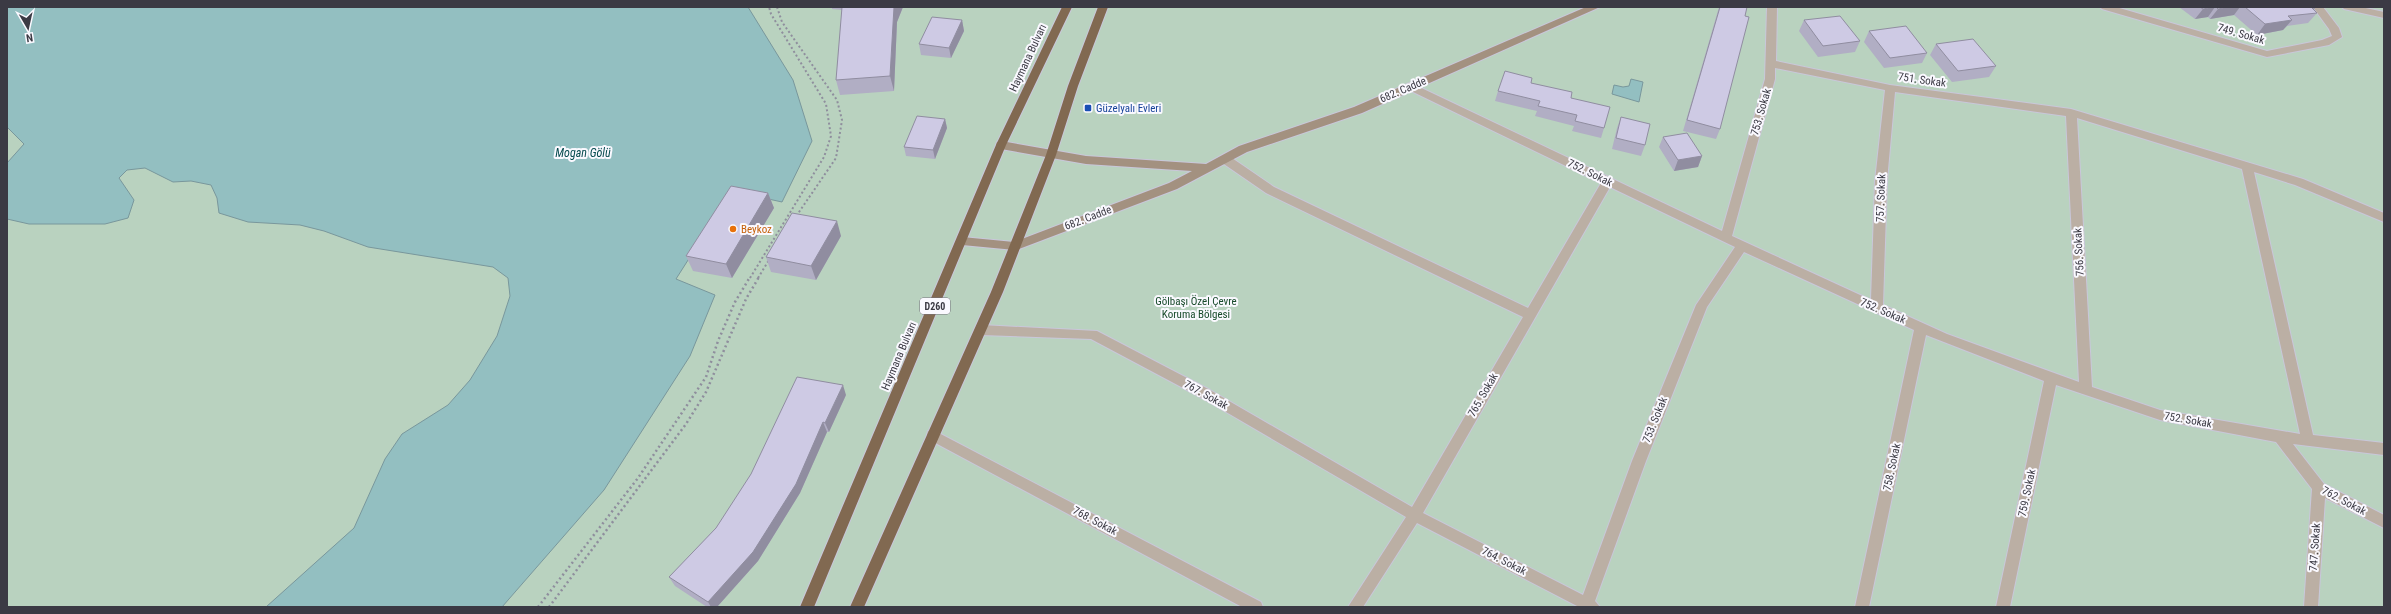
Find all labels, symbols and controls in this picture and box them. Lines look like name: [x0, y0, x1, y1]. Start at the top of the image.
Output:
north arrow: [8, 8, 48, 48]
street label: 749. Sokak: [2216, 21, 2266, 47]
street label: Haymana Bulvarı: [1007, 22, 1049, 94]
text: N: [25, 30, 34, 44]
street label: 751. Sokak: [1897, 70, 1947, 90]
street label: 682. Cadde: [1378, 74, 1428, 106]
street label: 753. Sokak: [1748, 87, 1774, 137]
place label: Güzelyalı Evleri: [1096, 102, 1161, 115]
marker: Güzelyalı Evleri: [1083, 103, 1093, 113]
water label: Mogan Gölü: [555, 146, 611, 160]
street label: 752. Sokak: [1566, 157, 1615, 189]
street label: 757. Sokak: [1874, 174, 1888, 222]
street label: 682. Cadde: [1063, 203, 1113, 233]
place label: Beykoz: [741, 223, 772, 236]
marker: Beykoz: [728, 224, 738, 234]
street label: 756. Sokak: [2071, 228, 2087, 276]
park label: Gölbaşı Özel Çevre Koruma Bölgesi: [1155, 295, 1237, 321]
street label: 752. Sokak: [1858, 296, 1908, 326]
road number: D260: [920, 298, 950, 314]
street label: Haymana Bulvarı: [879, 320, 919, 392]
street label: 765. Sokak: [1465, 371, 1501, 419]
street label: 767. Sokak: [1182, 378, 1230, 412]
street label: 753. Sokak: [1640, 395, 1670, 445]
street label: 752. Sokak: [2163, 409, 2213, 431]
street label: 758. Sokak: [1881, 442, 1903, 492]
street label: 759. Sokak: [2016, 468, 2038, 518]
street label: 762. Sokak: [2320, 484, 2368, 518]
street label: 768. Sokak: [1071, 504, 1119, 538]
street label: 747. Sokak: [2307, 523, 2323, 571]
street label: 764. Sokak: [1480, 544, 1528, 578]

